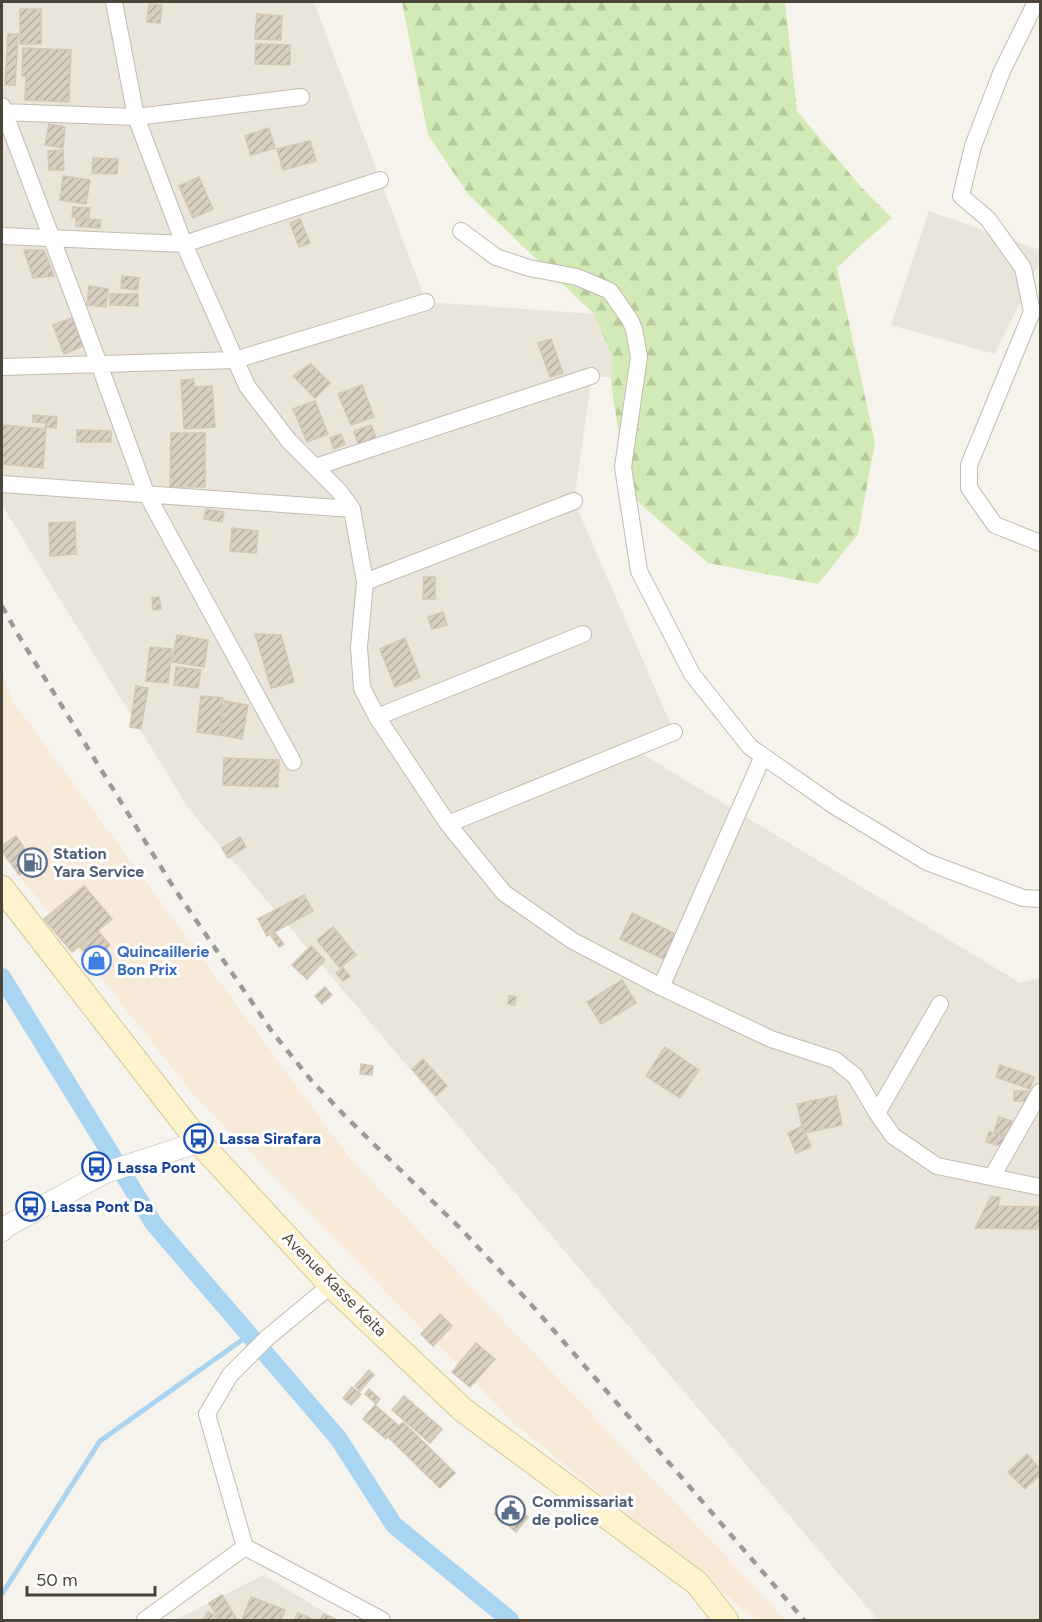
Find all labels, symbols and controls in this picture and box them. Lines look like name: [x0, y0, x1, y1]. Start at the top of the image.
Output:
place label: Station Yara Service: [53, 844, 144, 881]
fuel station icon: Station Yara Service: [16, 846, 48, 878]
place label: Quincaillerie Bon Prix: [117, 942, 209, 979]
shop icon: Quincaillerie Bon Prix: [80, 944, 112, 976]
bus stop icon: Lassa Sirafara: [182, 1122, 214, 1154]
place label: Lassa Sirafara: [219, 1129, 321, 1148]
bus stop icon: Lassa Pont: [80, 1151, 112, 1183]
place label: Lassa Pont: [117, 1158, 196, 1177]
bus stop icon: Lassa Pont Da: [14, 1190, 46, 1222]
place label: Lassa Pont Da: [51, 1197, 153, 1216]
street label: Avenue Kasse Keita: [279, 1228, 391, 1340]
place label: Commissariat de police: [532, 1492, 634, 1529]
public building icon: Commissariat de police: [495, 1494, 527, 1526]
scale bar: [27, 1559, 154, 1597]
text: 50 m: [36, 1569, 78, 1591]

